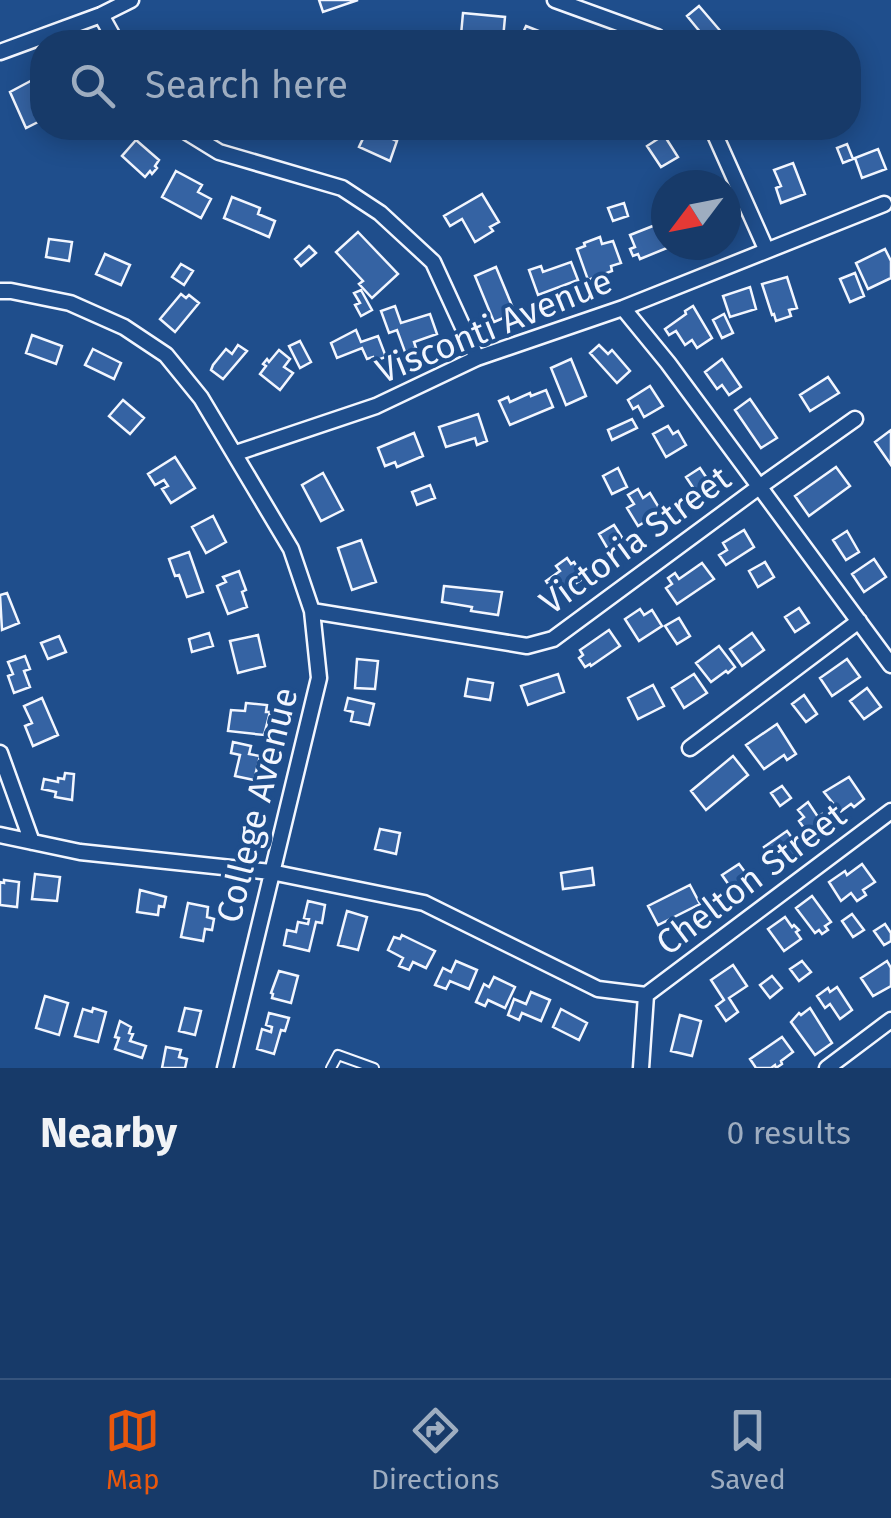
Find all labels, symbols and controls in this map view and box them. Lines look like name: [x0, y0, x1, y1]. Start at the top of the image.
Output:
search box: [30, 30, 861, 140]
icon: search: [65, 58, 120, 113]
text: Search here: [145, 62, 348, 108]
north arrow: [651, 170, 741, 260]
street label: Visconti Avenue: [370, 260, 618, 392]
street label: Victoria Street: [532, 457, 739, 623]
street label: College Avenue: [207, 683, 307, 927]
street label: Chelton Street: [648, 794, 854, 964]
text: Nearby: [40, 1108, 177, 1158]
text: 0 results: [726, 1114, 851, 1152]
tab: Map: [105, 1403, 160, 1496]
tab: Directions: [371, 1403, 499, 1496]
tab: Saved: [710, 1403, 786, 1496]

